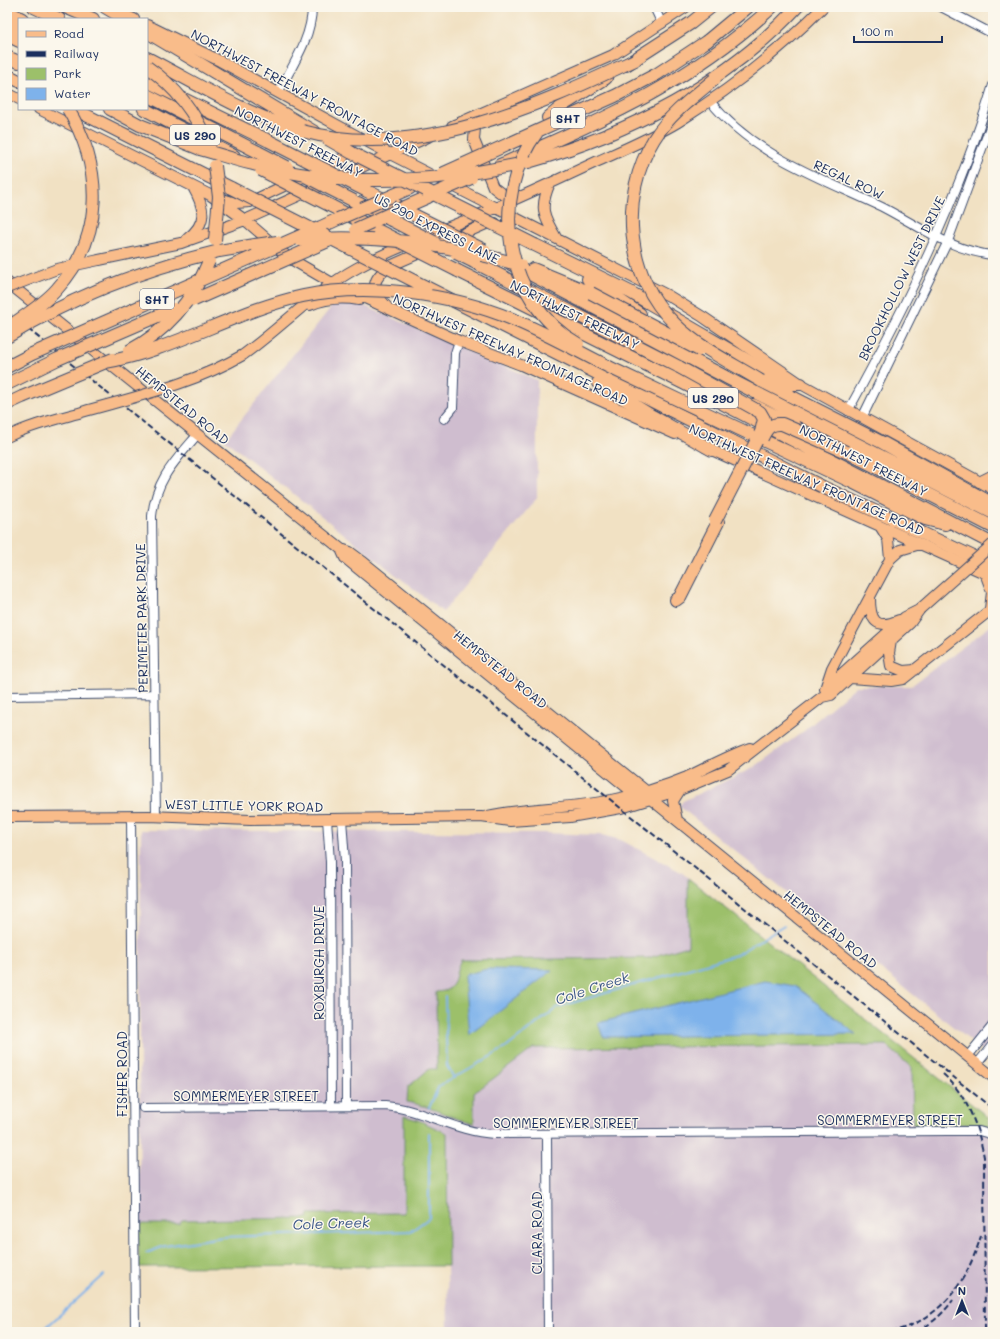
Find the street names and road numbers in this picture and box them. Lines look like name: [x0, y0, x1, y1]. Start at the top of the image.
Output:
street label: NORTHWEST FREEWAY FRONTAGE ROAD: [189, 25, 421, 159]
street label: NORTHWEST FREEWAY: [232, 102, 366, 180]
road number: SHT: [551, 108, 585, 128]
road number: US 290: [170, 125, 220, 145]
street label: REGAL ROW: [811, 155, 887, 203]
street label: US 290 EXPRESS LANE: [371, 189, 503, 267]
street label: BROOKHOLLOW WEST DRIVE: [854, 193, 948, 363]
street label: NORTHWEST FREEWAY: [508, 275, 642, 353]
road number: SHT: [140, 289, 174, 309]
street label: NORTHWEST FREEWAY FRONTAGE ROAD: [391, 289, 631, 409]
street label: HEMPSTEAD ROAD: [133, 362, 233, 448]
road number: US 290: [688, 388, 738, 408]
street label: NORTHWEST FREEWAY FRONTAGE ROAD: [687, 419, 927, 539]
street label: NORTHWEST FREEWAY: [797, 420, 931, 500]
street label: PERIMETER PARK DRIVE: [131, 543, 151, 693]
street label: HEMPSTEAD ROAD: [451, 626, 551, 712]
street label: WEST LITTLE YORK ROAD: [164, 795, 324, 815]
street label: HEMPSTEAD ROAD: [781, 886, 881, 972]
street label: ROXBURGH DRIVE: [310, 906, 327, 1020]
street label: FISHER ROAD: [113, 1031, 130, 1117]
street label: SOMMERMEYER STREET: [173, 1087, 319, 1104]
street label: SOMMERMEYER STREET: [817, 1111, 963, 1128]
street label: SOMMERMEYER STREET: [493, 1114, 639, 1131]
street label: CLARA ROAD: [528, 1191, 545, 1275]

